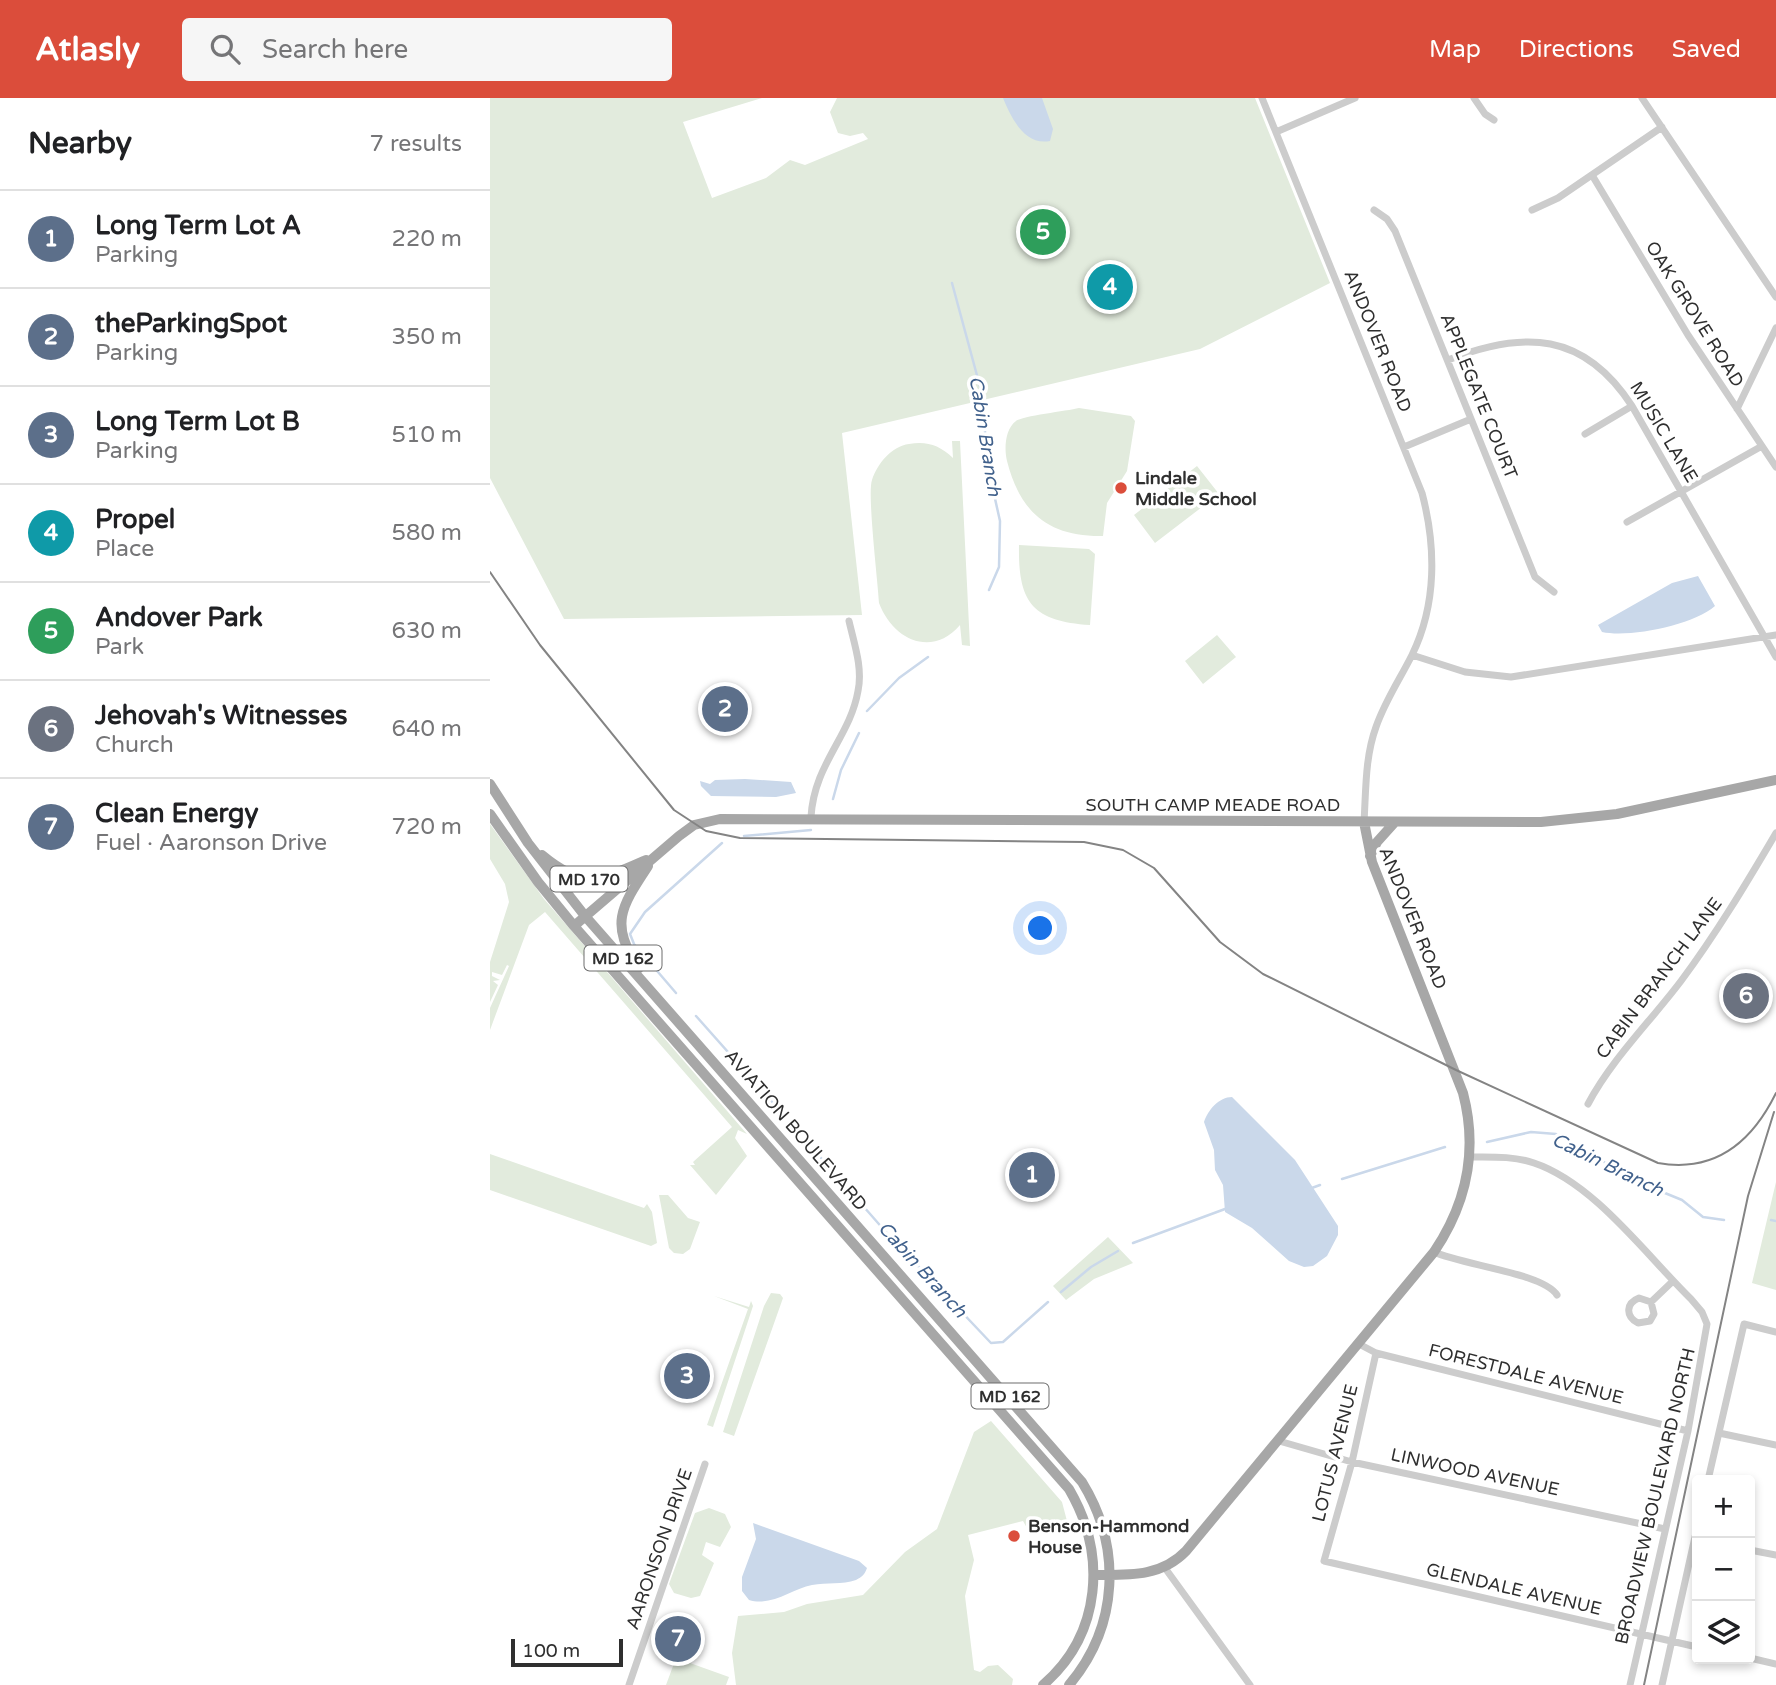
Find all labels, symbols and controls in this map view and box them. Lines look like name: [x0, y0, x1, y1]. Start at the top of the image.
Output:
search box: [182, 18, 672, 81]
text: Atlasly: [35, 30, 140, 69]
icon: search: [206, 30, 244, 68]
text: Search here: [262, 34, 408, 65]
text: Map: [1429, 35, 1481, 64]
text: Directions: [1519, 35, 1634, 64]
text: Saved: [1672, 35, 1741, 64]
text: Nearby: [28, 125, 132, 162]
text: 7 results: [369, 130, 462, 158]
pin: 5: [1020, 206, 1066, 258]
text: Long Term Lot A: [95, 210, 301, 241]
text: 1: [44, 225, 58, 253]
text: 220 m: [392, 225, 462, 253]
street label: OAK GROVE ROAD: [1641, 237, 1749, 391]
text: Parking: [95, 241, 178, 269]
pin: 4: [1087, 261, 1133, 313]
street label: ANDOVER ROAD: [1339, 267, 1417, 415]
text: theParkingSpot: [95, 308, 287, 339]
street label: APPLEGATE COURT: [1436, 310, 1522, 482]
text: 2: [44, 323, 58, 351]
text: 350 m: [392, 323, 462, 351]
text: Parking: [95, 339, 178, 367]
water label: Cabin Branch: [965, 374, 1005, 498]
street label: MUSIC LANE: [1625, 378, 1703, 486]
text: Long Term Lot B: [95, 406, 300, 437]
text: 3: [44, 421, 58, 449]
text: 510 m: [392, 421, 462, 449]
text: Parking: [95, 437, 178, 465]
place label: Lindale Middle School: [1135, 467, 1257, 510]
marker: Lindale Middle School: [1113, 480, 1129, 496]
text: Propel: [95, 504, 175, 535]
text: 4: [44, 519, 58, 547]
text: 580 m: [392, 519, 462, 547]
text: Place: [95, 535, 154, 563]
text: Andover Park: [95, 602, 263, 633]
text: 5: [44, 617, 58, 645]
text: 630 m: [392, 617, 462, 645]
text: Park: [95, 633, 144, 661]
pin: 2: [702, 683, 748, 735]
text: Jehovah's Witnesses: [95, 700, 348, 731]
text: 6: [44, 715, 58, 743]
text: 640 m: [392, 715, 462, 743]
text: Church: [95, 731, 174, 759]
street label: SOUTH CAMP MEADE ROAD: [1086, 794, 1340, 816]
text: Clean Energy: [95, 798, 258, 829]
text: 7: [44, 813, 58, 841]
text: 720 m: [392, 813, 462, 841]
text: Fuel · Aaronson Drive: [95, 829, 327, 857]
street label: ANDOVER ROAD: [1374, 844, 1452, 992]
road number: MD 170: [550, 866, 628, 892]
street label: CABIN BRANCH LANE: [1591, 893, 1727, 1063]
your location: [1023, 911, 1057, 945]
road number: MD 162: [584, 946, 662, 971]
pin: 6: [1723, 970, 1769, 1022]
street label: AVIATION BOULEVARD: [720, 1045, 872, 1215]
water label: Cabin Branch: [1548, 1128, 1667, 1202]
pin: 1: [1009, 1149, 1055, 1201]
water label: Cabin Branch: [873, 1217, 971, 1322]
street label: FORESTDALE AVENUE: [1426, 1339, 1626, 1409]
street label: BROADVIEW BOULEVARD NORTH: [1610, 1346, 1700, 1646]
pin: 3: [664, 1350, 710, 1402]
street label: LOTUS AVENUE: [1307, 1382, 1363, 1524]
road number: MD 162: [972, 1384, 1048, 1408]
street label: LINWOOD AVENUE: [1389, 1443, 1561, 1501]
street label: AARONSON DRIVE: [621, 1466, 697, 1632]
map controls: [1692, 1475, 1755, 1664]
button: +: [1692, 1475, 1755, 1538]
place label: Benson-Hammond House: [1028, 1515, 1189, 1558]
marker: Benson-Hammond House: [1006, 1528, 1022, 1544]
button: −: [1692, 1538, 1755, 1601]
street label: GLENDALE AVENUE: [1424, 1558, 1604, 1620]
button: layers: [1692, 1601, 1755, 1664]
pin: 7: [655, 1613, 701, 1665]
scale bar: [511, 1636, 623, 1668]
text: 100 m: [522, 1640, 580, 1662]

